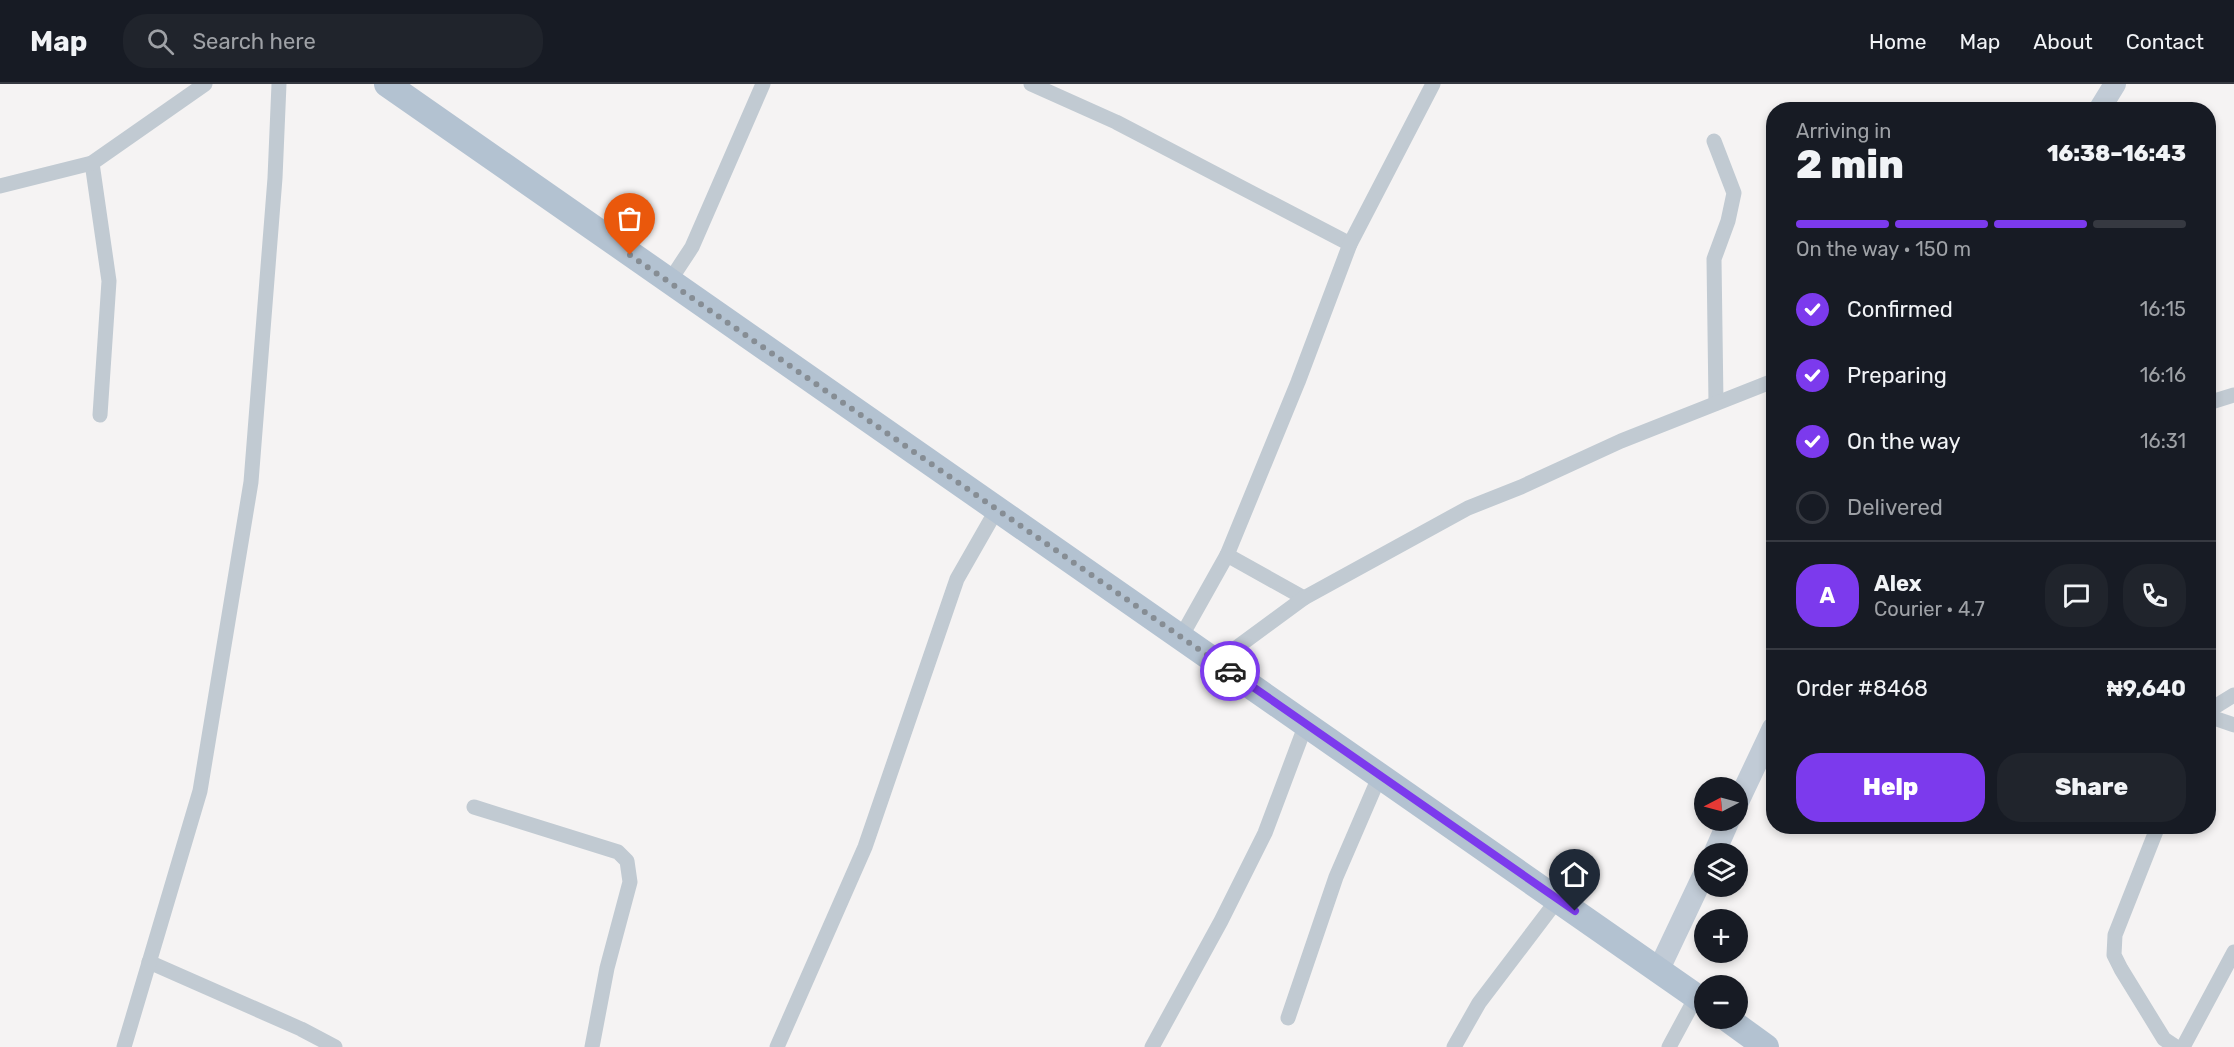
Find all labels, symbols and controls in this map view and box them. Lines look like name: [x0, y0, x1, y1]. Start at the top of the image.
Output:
search box: [123, 14, 543, 68]
text: Map: [30, 25, 87, 58]
icon: search: [144, 25, 177, 58]
text: Search here: [192, 28, 316, 55]
text: Home: [1869, 29, 1926, 54]
text: Map: [1959, 29, 2000, 54]
text: About: [2033, 29, 2093, 54]
text: Contact: [2126, 29, 2204, 54]
text: Arriving in: [1796, 119, 1891, 143]
text: 16:38–16:43: [2047, 140, 2186, 167]
text: 2 min: [1796, 142, 1904, 188]
pin: [604, 193, 655, 255]
icon: bag: [613, 202, 646, 235]
text: On the way · 150 m: [1796, 237, 1971, 261]
icon: check: [1796, 293, 1829, 326]
text: Confirmed: [1847, 296, 1953, 323]
text: 16:15: [2140, 297, 2186, 321]
icon: check: [1796, 359, 1829, 392]
text: Preparing: [1847, 362, 1947, 389]
text: 16:16: [2140, 363, 2186, 387]
icon: check: [1796, 425, 1829, 458]
text: On the way: [1847, 428, 1961, 455]
text: 16:31: [2140, 429, 2186, 453]
text: Delivered: [1847, 494, 1943, 521]
button: chat: [2045, 564, 2108, 627]
button: phone: [2123, 564, 2186, 627]
text: Alex: [1874, 570, 1922, 597]
text: A: [1820, 582, 1835, 609]
text: Courier · 4.7: [1874, 597, 1985, 621]
courier: [1200, 641, 1260, 701]
icon: car: [1214, 655, 1247, 688]
text: Order #8468: [1796, 675, 1928, 702]
text: ₦9,640: [2107, 675, 2186, 702]
button: Help: [1796, 753, 1985, 822]
button: Share: [1997, 753, 2186, 822]
north arrow: [1694, 777, 1748, 831]
map controls: [1694, 777, 1748, 1029]
button: layers: [1694, 843, 1748, 897]
pin: [1549, 849, 1600, 911]
icon: home: [1558, 858, 1591, 891]
button: +: [1694, 909, 1748, 963]
button: −: [1694, 975, 1748, 1029]

